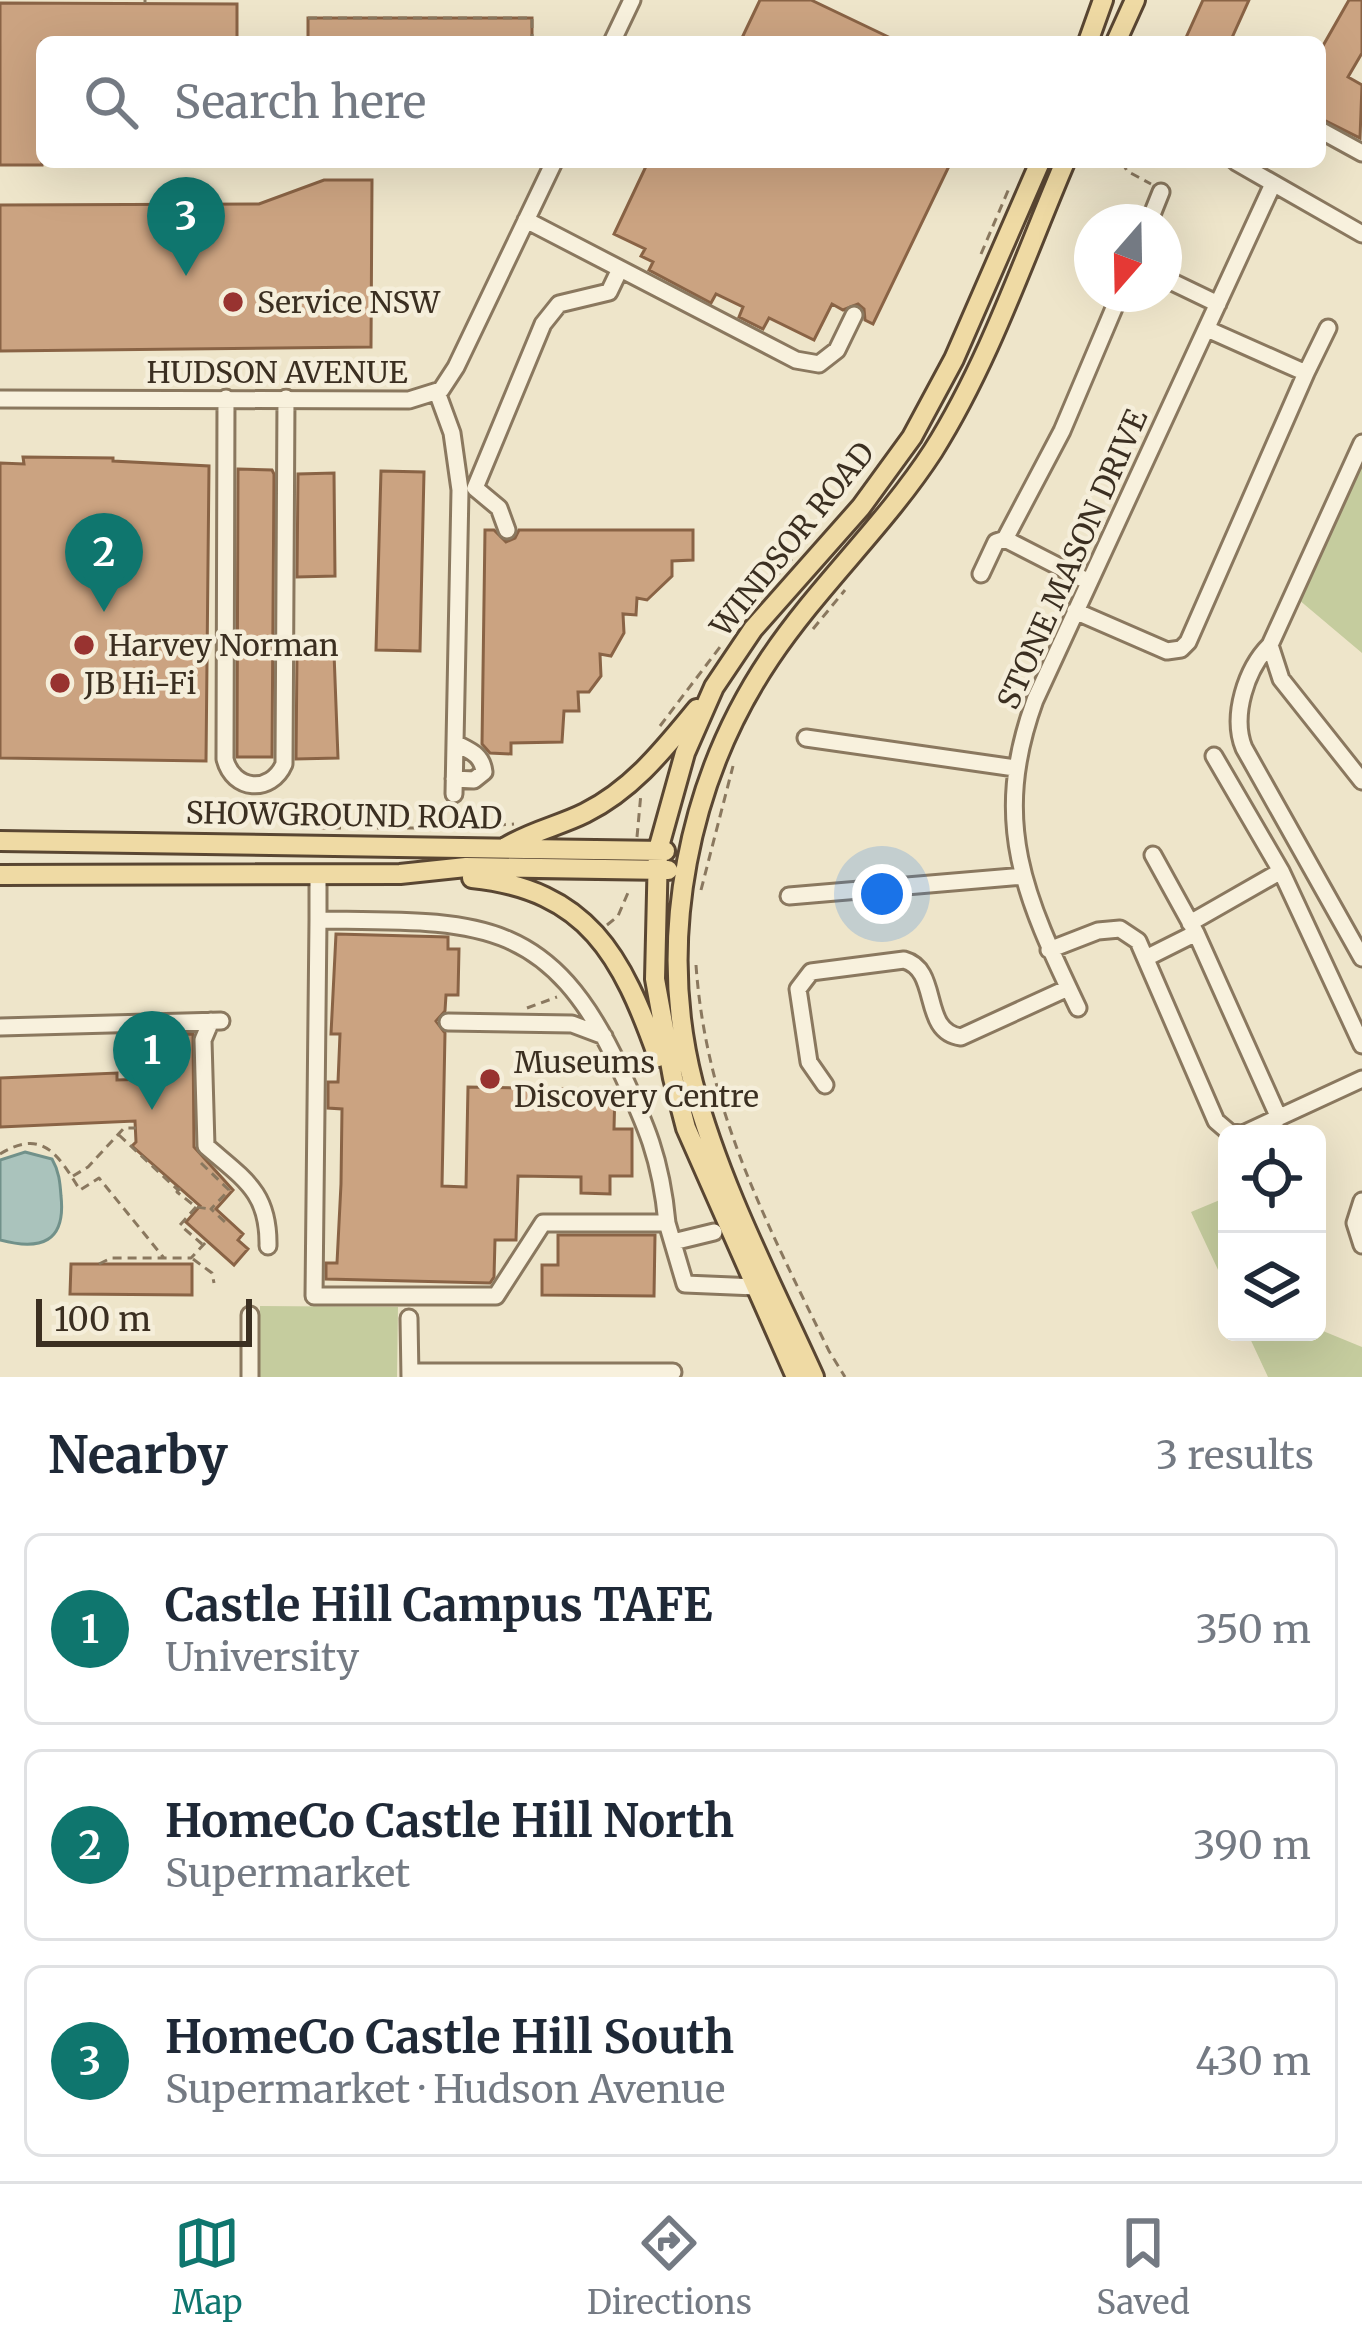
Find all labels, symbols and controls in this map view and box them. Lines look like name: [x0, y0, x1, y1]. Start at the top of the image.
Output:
search box: [36, 36, 1326, 168]
icon: search: [78, 69, 144, 135]
text: Search here: [174, 74, 426, 130]
pin: 3: [147, 177, 225, 276]
north arrow: [1074, 204, 1182, 312]
place label: Service NSW: [257, 283, 441, 321]
marker: Service NSW: [220, 289, 246, 315]
street label: HUDSON AVENUE: [147, 353, 407, 391]
street label: STONE MASON DRIVE: [989, 403, 1155, 715]
street label: WINDSOR ROAD: [701, 434, 882, 645]
pin: 2: [65, 513, 143, 612]
place label: Harvey Norman: [108, 626, 339, 664]
marker: Harvey Norman: [71, 632, 97, 658]
place label: JB Hi-Fi: [83, 664, 196, 702]
marker: JB Hi-Fi: [47, 670, 73, 696]
street label: SHOWGROUND ROAD: [185, 793, 503, 837]
your location: [852, 864, 912, 924]
pin: 1: [113, 1011, 191, 1110]
place label: Museums Discovery Centre: [514, 1043, 759, 1115]
marker: Museums Discovery Centre: [477, 1066, 503, 1092]
map controls: [1218, 1125, 1326, 1341]
button: locate: [1218, 1125, 1326, 1233]
button: layers: [1218, 1233, 1326, 1341]
scale bar: [36, 1293, 252, 1346]
text: 100 m: [54, 1299, 151, 1340]
text: Nearby: [48, 1423, 228, 1487]
text: 3 results: [1156, 1431, 1314, 1480]
text: Castle Hill Campus TAFE: [165, 1577, 712, 1633]
text: 1: [81, 1605, 99, 1654]
text: 350 m: [1196, 1605, 1311, 1654]
text: University: [165, 1633, 359, 1682]
text: HomeCo Castle Hill North: [165, 1793, 734, 1849]
text: 2: [79, 1821, 101, 1870]
text: 390 m: [1193, 1821, 1311, 1870]
text: Supermarket: [165, 1849, 410, 1898]
text: HomeCo Castle Hill South: [165, 2009, 734, 2065]
text: 3: [79, 2037, 101, 2086]
text: 430 m: [1195, 2037, 1311, 2086]
text: Supermarket · Hudson Avenue: [165, 2065, 725, 2114]
tab: Map: [172, 2210, 243, 2323]
tab: Directions: [587, 2210, 752, 2323]
tab: Saved: [1096, 2210, 1190, 2323]

